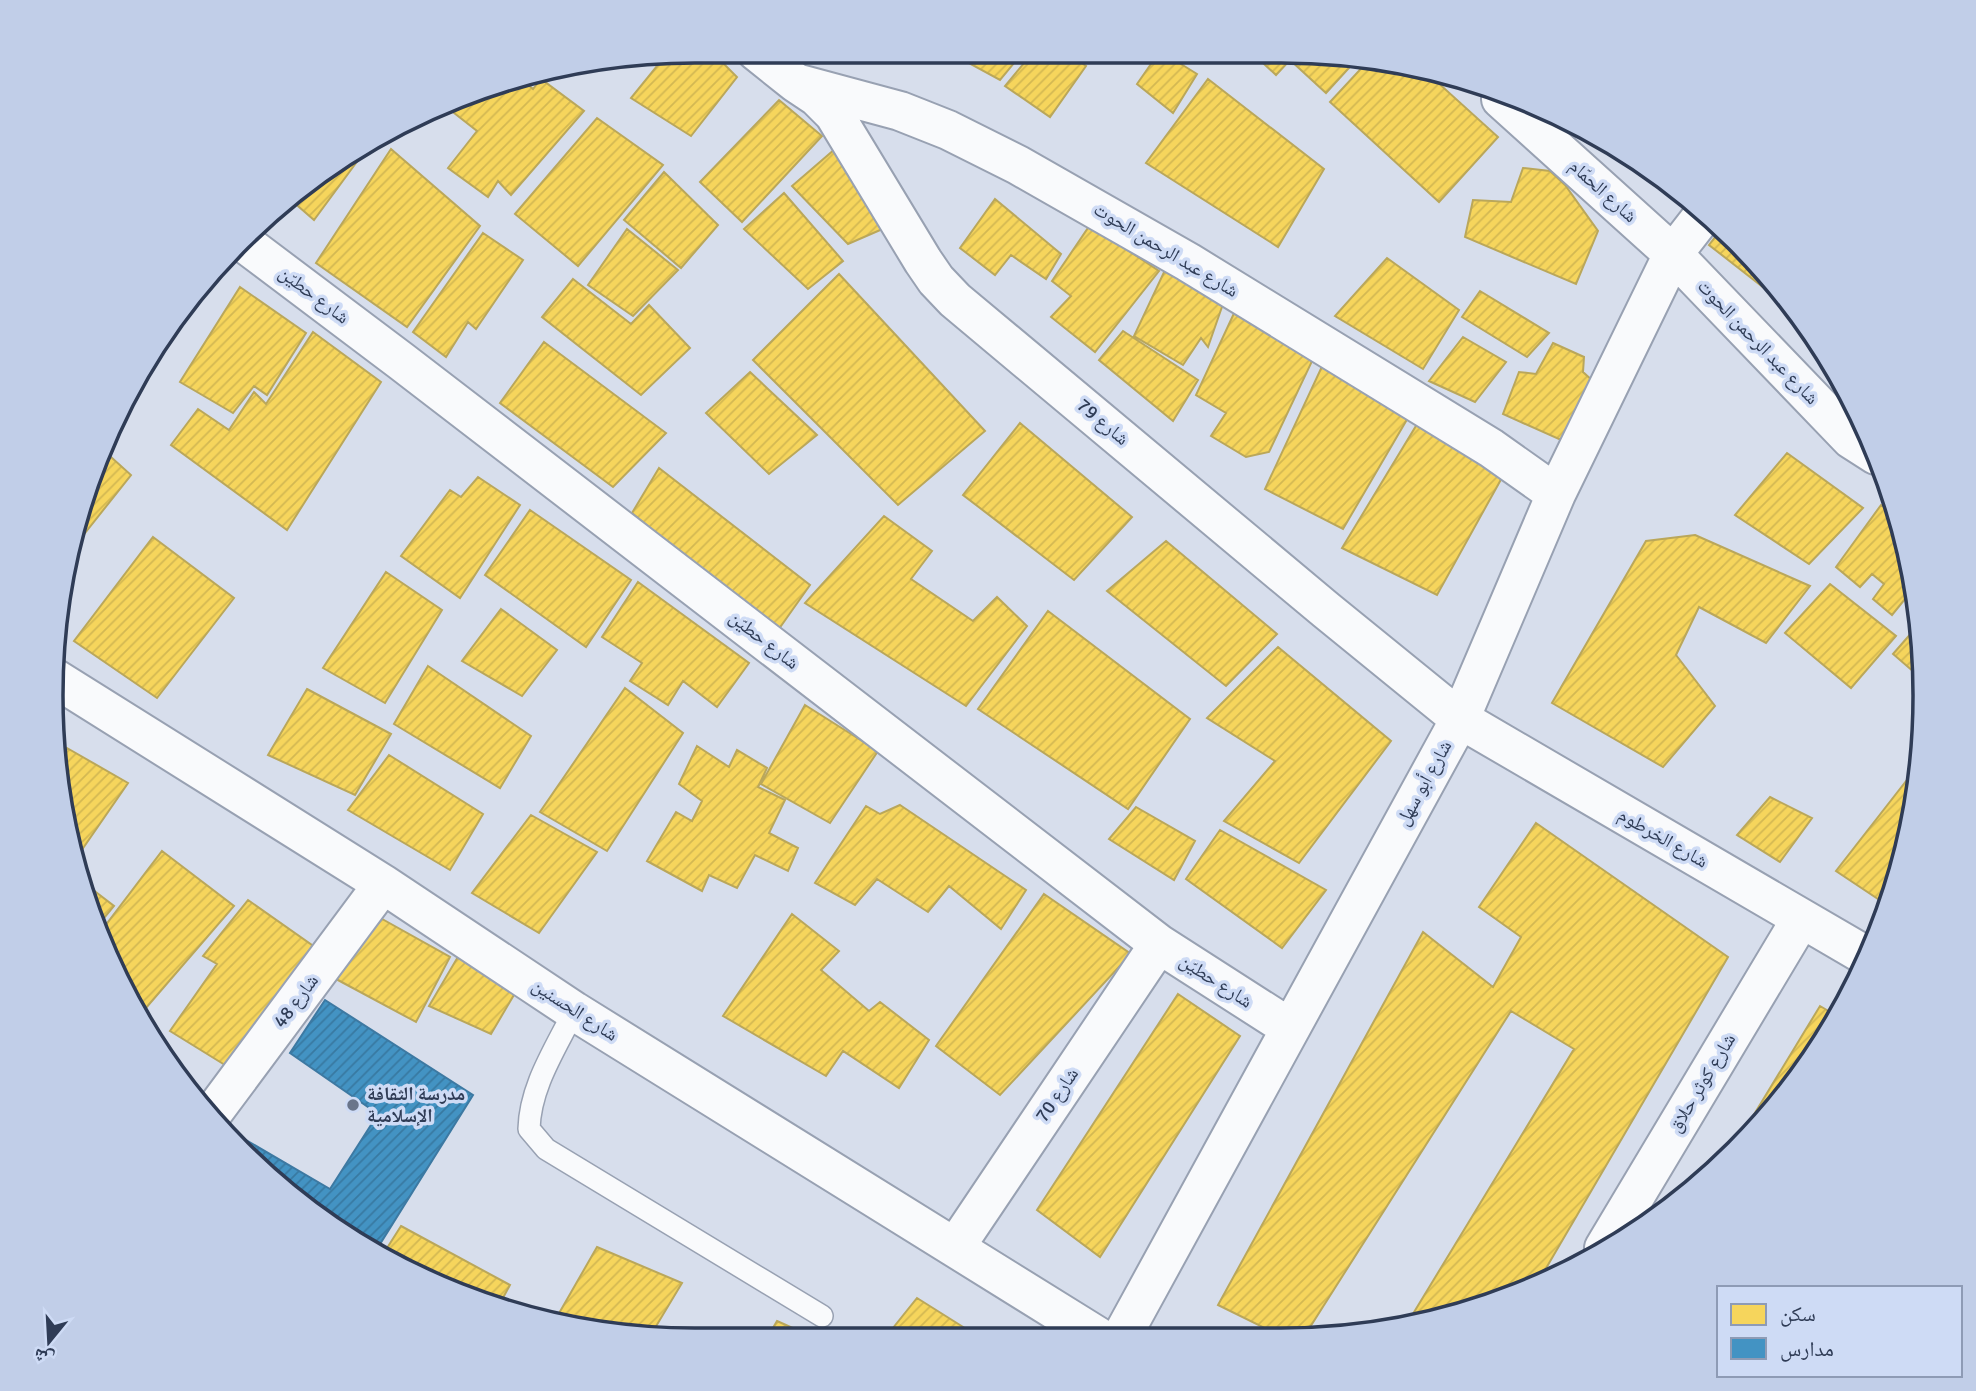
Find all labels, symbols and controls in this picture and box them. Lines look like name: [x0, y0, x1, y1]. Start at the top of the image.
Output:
street label: شارع الحمّام: [1563, 154, 1642, 229]
street label: شارع عبد الرحمن الحوت: [1089, 197, 1243, 303]
street label: شارع حطيّن: [274, 261, 354, 329]
street label: شارع عبد الرحمن الحوت: [1692, 274, 1824, 410]
street label: شارع 79: [1072, 393, 1134, 451]
street label: شارع حطيّن: [724, 605, 804, 675]
street label: شارع أبو سهل: [1391, 736, 1457, 830]
street label: شارع الخرطوم: [1613, 803, 1712, 874]
street label: شارع حطيّن: [1175, 949, 1257, 1013]
street label: شارع 48: [268, 969, 324, 1033]
street label: شارع الحسنين: [528, 973, 622, 1047]
street label: شارع كوثر حلاق: [1663, 1029, 1741, 1137]
street label: شارع 70: [1030, 1063, 1084, 1127]
place label: مدرسة الثقافة الإسلامية: [367, 1082, 465, 1128]
marker: مدرسة الثقافة الإسلامية: [345, 1097, 361, 1113]
legend: [1717, 1286, 1962, 1377]
text: سكن: [1780, 1301, 1816, 1327]
north arrow: [14, 1307, 84, 1377]
text: مدارس: [1780, 1336, 1834, 1362]
text: ش: [31, 1343, 57, 1372]

